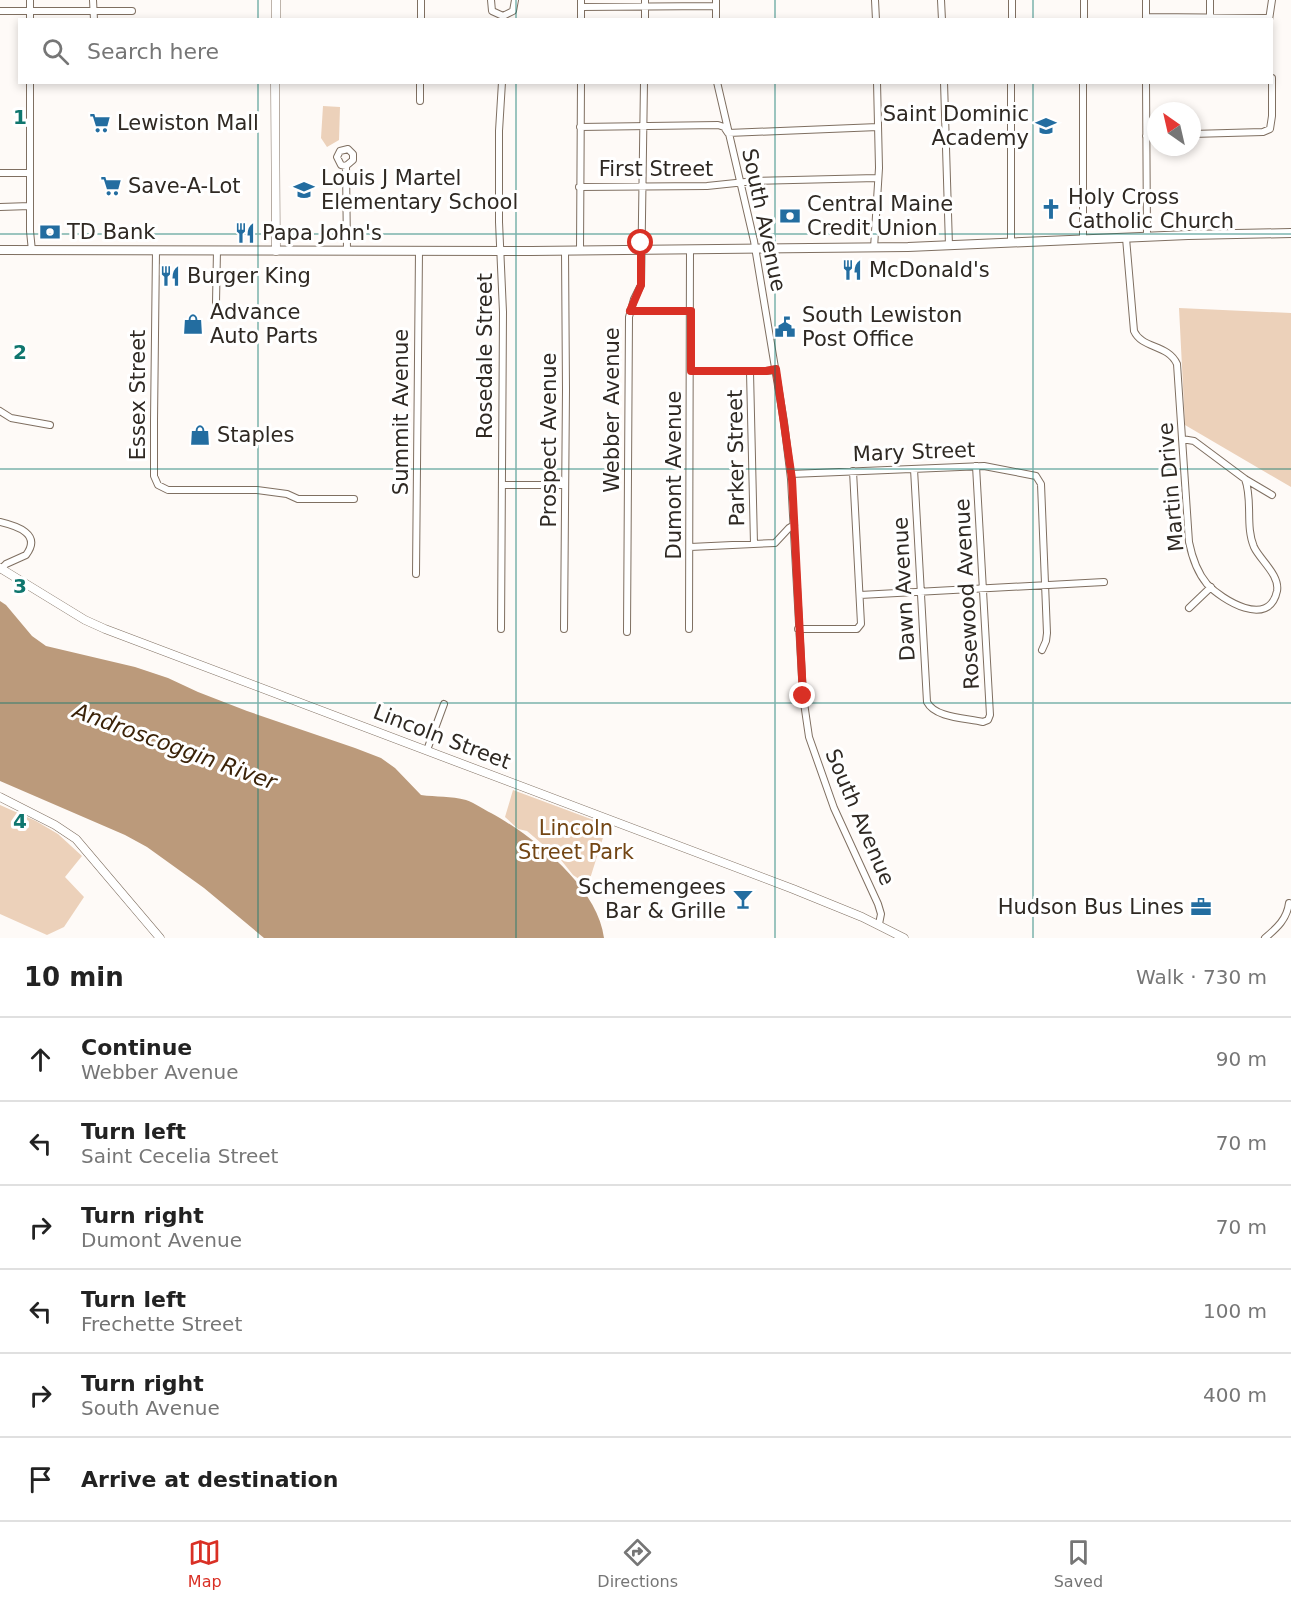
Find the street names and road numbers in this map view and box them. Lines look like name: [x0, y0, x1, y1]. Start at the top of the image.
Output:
street label: South Avenue: [737, 146, 791, 294]
street label: First Street: [599, 157, 713, 181]
street label: Rosedale Street: [473, 273, 497, 439]
street label: Webber Avenue: [600, 327, 624, 493]
street label: Summit Avenue: [389, 329, 413, 495]
street label: Essex Street: [126, 330, 150, 460]
street label: Prospect Avenue: [537, 353, 561, 527]
street label: Parker Street: [723, 389, 749, 527]
street label: Dumont Avenue: [662, 390, 686, 560]
street label: Martin Drive: [1153, 421, 1189, 553]
street label: Mary Street: [852, 438, 976, 466]
street label: Rosewood Avenue: [950, 498, 984, 690]
street label: Dawn Avenue: [888, 516, 920, 662]
street label: Lincoln Street: [370, 700, 514, 774]
street label: South Avenue: [820, 745, 900, 889]

